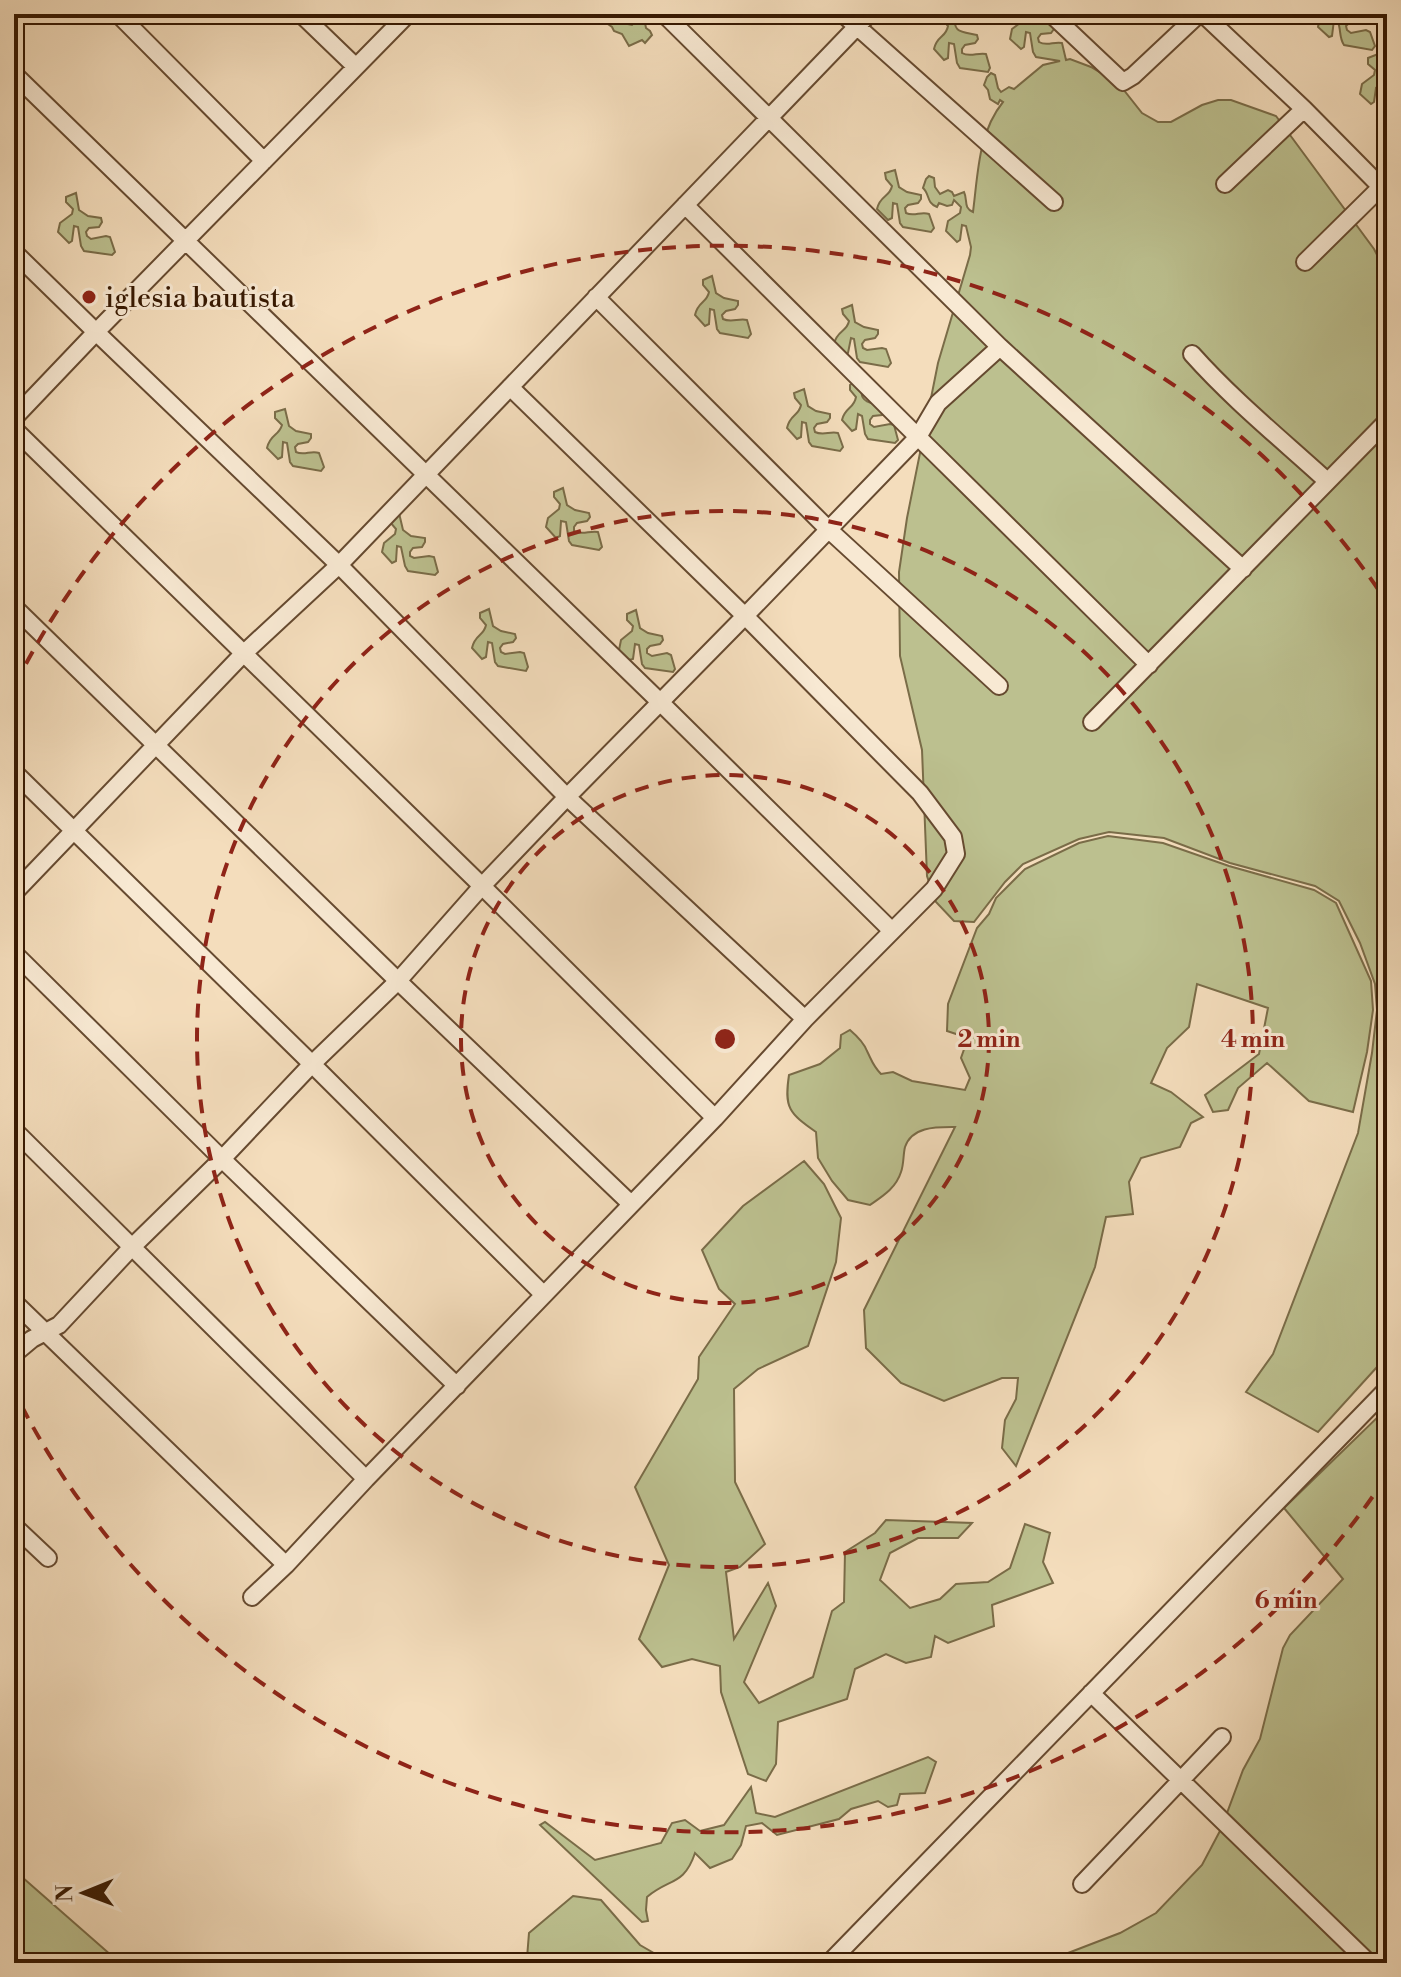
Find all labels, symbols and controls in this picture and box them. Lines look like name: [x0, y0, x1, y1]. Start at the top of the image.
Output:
place label: iglesia bautista: [105, 281, 296, 316]
marker: iglesia bautista: [80, 288, 98, 306]
centre of rings: [711, 1025, 739, 1053]
text: 2 min: [957, 1025, 1021, 1055]
text: 4 min: [1221, 1025, 1285, 1055]
text: 6 min: [1254, 1586, 1318, 1616]
north arrow: [44, 1853, 124, 1933]
text: N: [52, 1884, 79, 1902]

